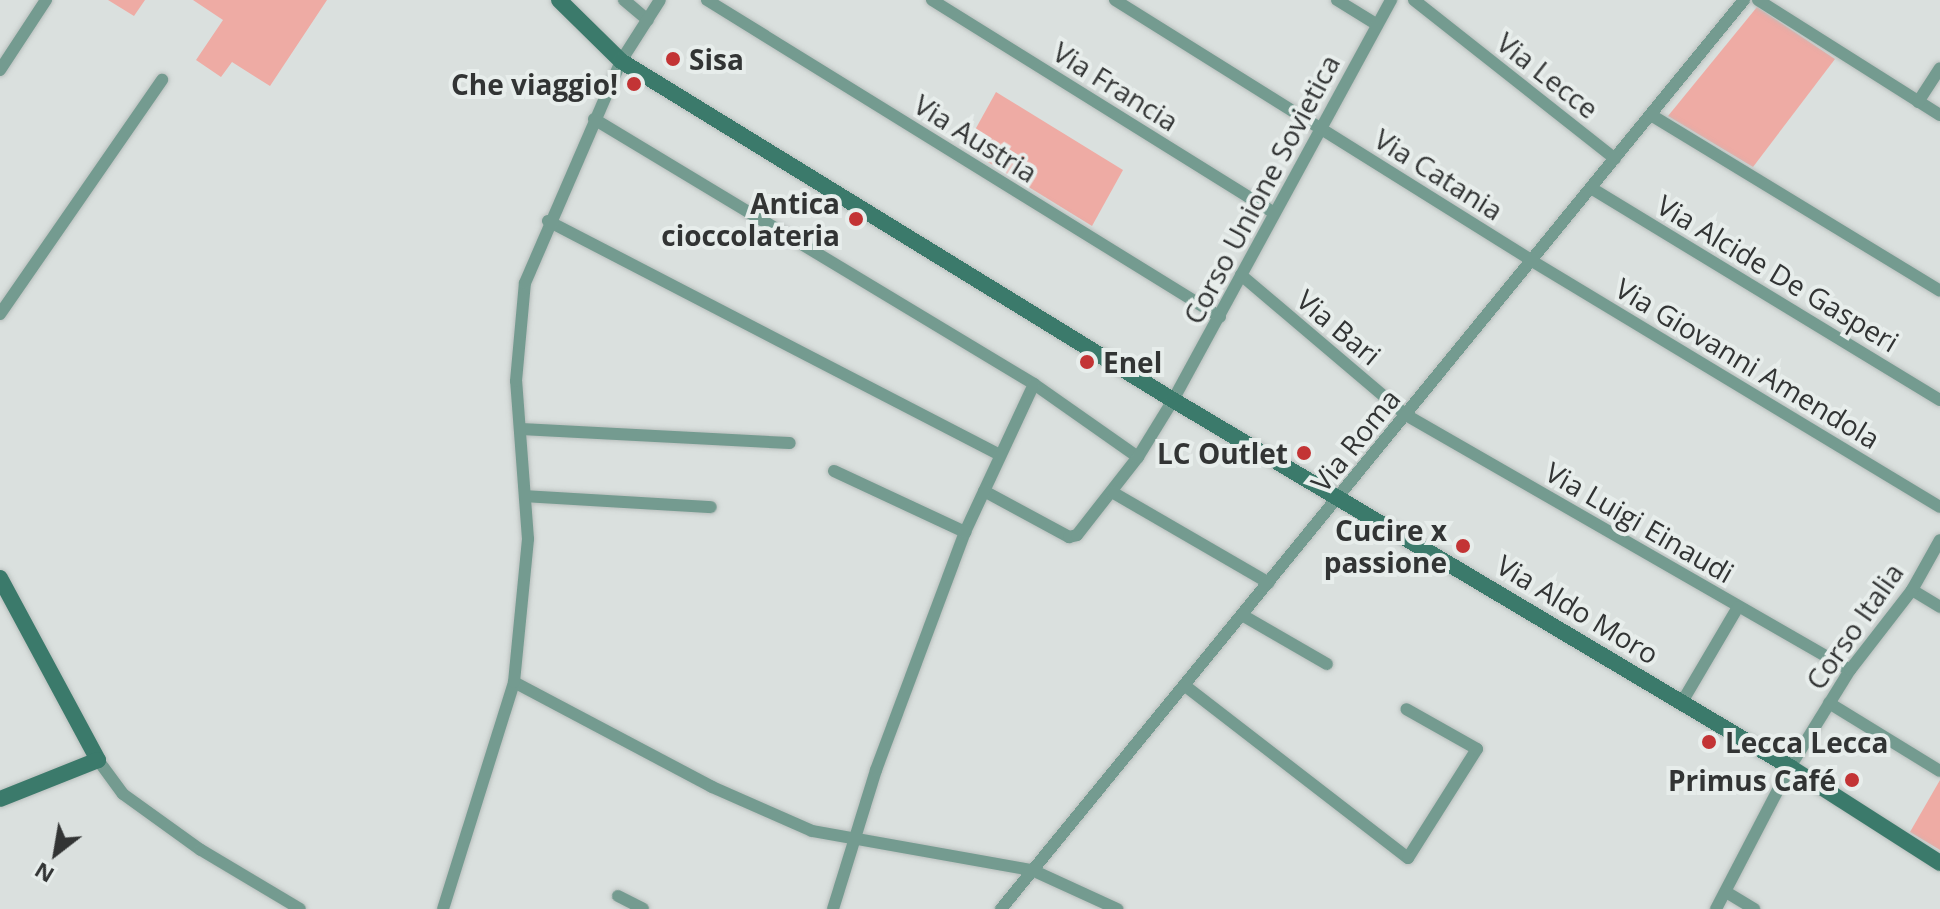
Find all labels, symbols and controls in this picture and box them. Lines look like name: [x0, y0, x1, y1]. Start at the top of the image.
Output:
street label: Via Lecce: [1491, 25, 1605, 125]
street label: Via Francia: [1047, 34, 1185, 138]
place label: Sisa: [689, 42, 744, 76]
street label: Corso Unione Sovietica: [1176, 49, 1346, 329]
marker: Sisa: [664, 50, 682, 68]
place label: Che viaggio!: [451, 67, 618, 101]
marker: Che viaggio!: [625, 75, 643, 93]
street label: Via Austria: [908, 87, 1044, 189]
street label: Via Catania: [1369, 121, 1509, 227]
place label: Antica cioccolateria: [661, 186, 840, 252]
street label: Via Alcide De Gasperi: [1651, 188, 1905, 358]
marker: Antica cioccolateria: [847, 210, 865, 228]
street label: Via Giovanni Amendola: [1610, 271, 1886, 455]
street label: Via Bari: [1290, 282, 1388, 372]
place label: Enel: [1103, 345, 1162, 379]
marker: Enel: [1078, 353, 1096, 371]
street label: Via Roma: [1303, 382, 1407, 498]
place label: LC Outlet: [1157, 436, 1288, 470]
marker: LC Outlet: [1295, 444, 1313, 462]
street label: Via Luigi Einaudi: [1540, 455, 1740, 589]
place label: Cucire x passione: [1324, 513, 1447, 579]
marker: Cucire x passione: [1454, 537, 1472, 555]
street label: Via Aldo Moro: [1491, 547, 1665, 671]
street label: Corso Italia: [1798, 556, 1910, 696]
place label: Lecca Lecca: [1725, 725, 1888, 759]
marker: Lecca Lecca: [1700, 733, 1718, 751]
place label: Primus Café: [1668, 763, 1836, 797]
marker: Primus Café: [1843, 771, 1861, 789]
north arrow: [16, 813, 96, 893]
text: N: [28, 856, 59, 891]

